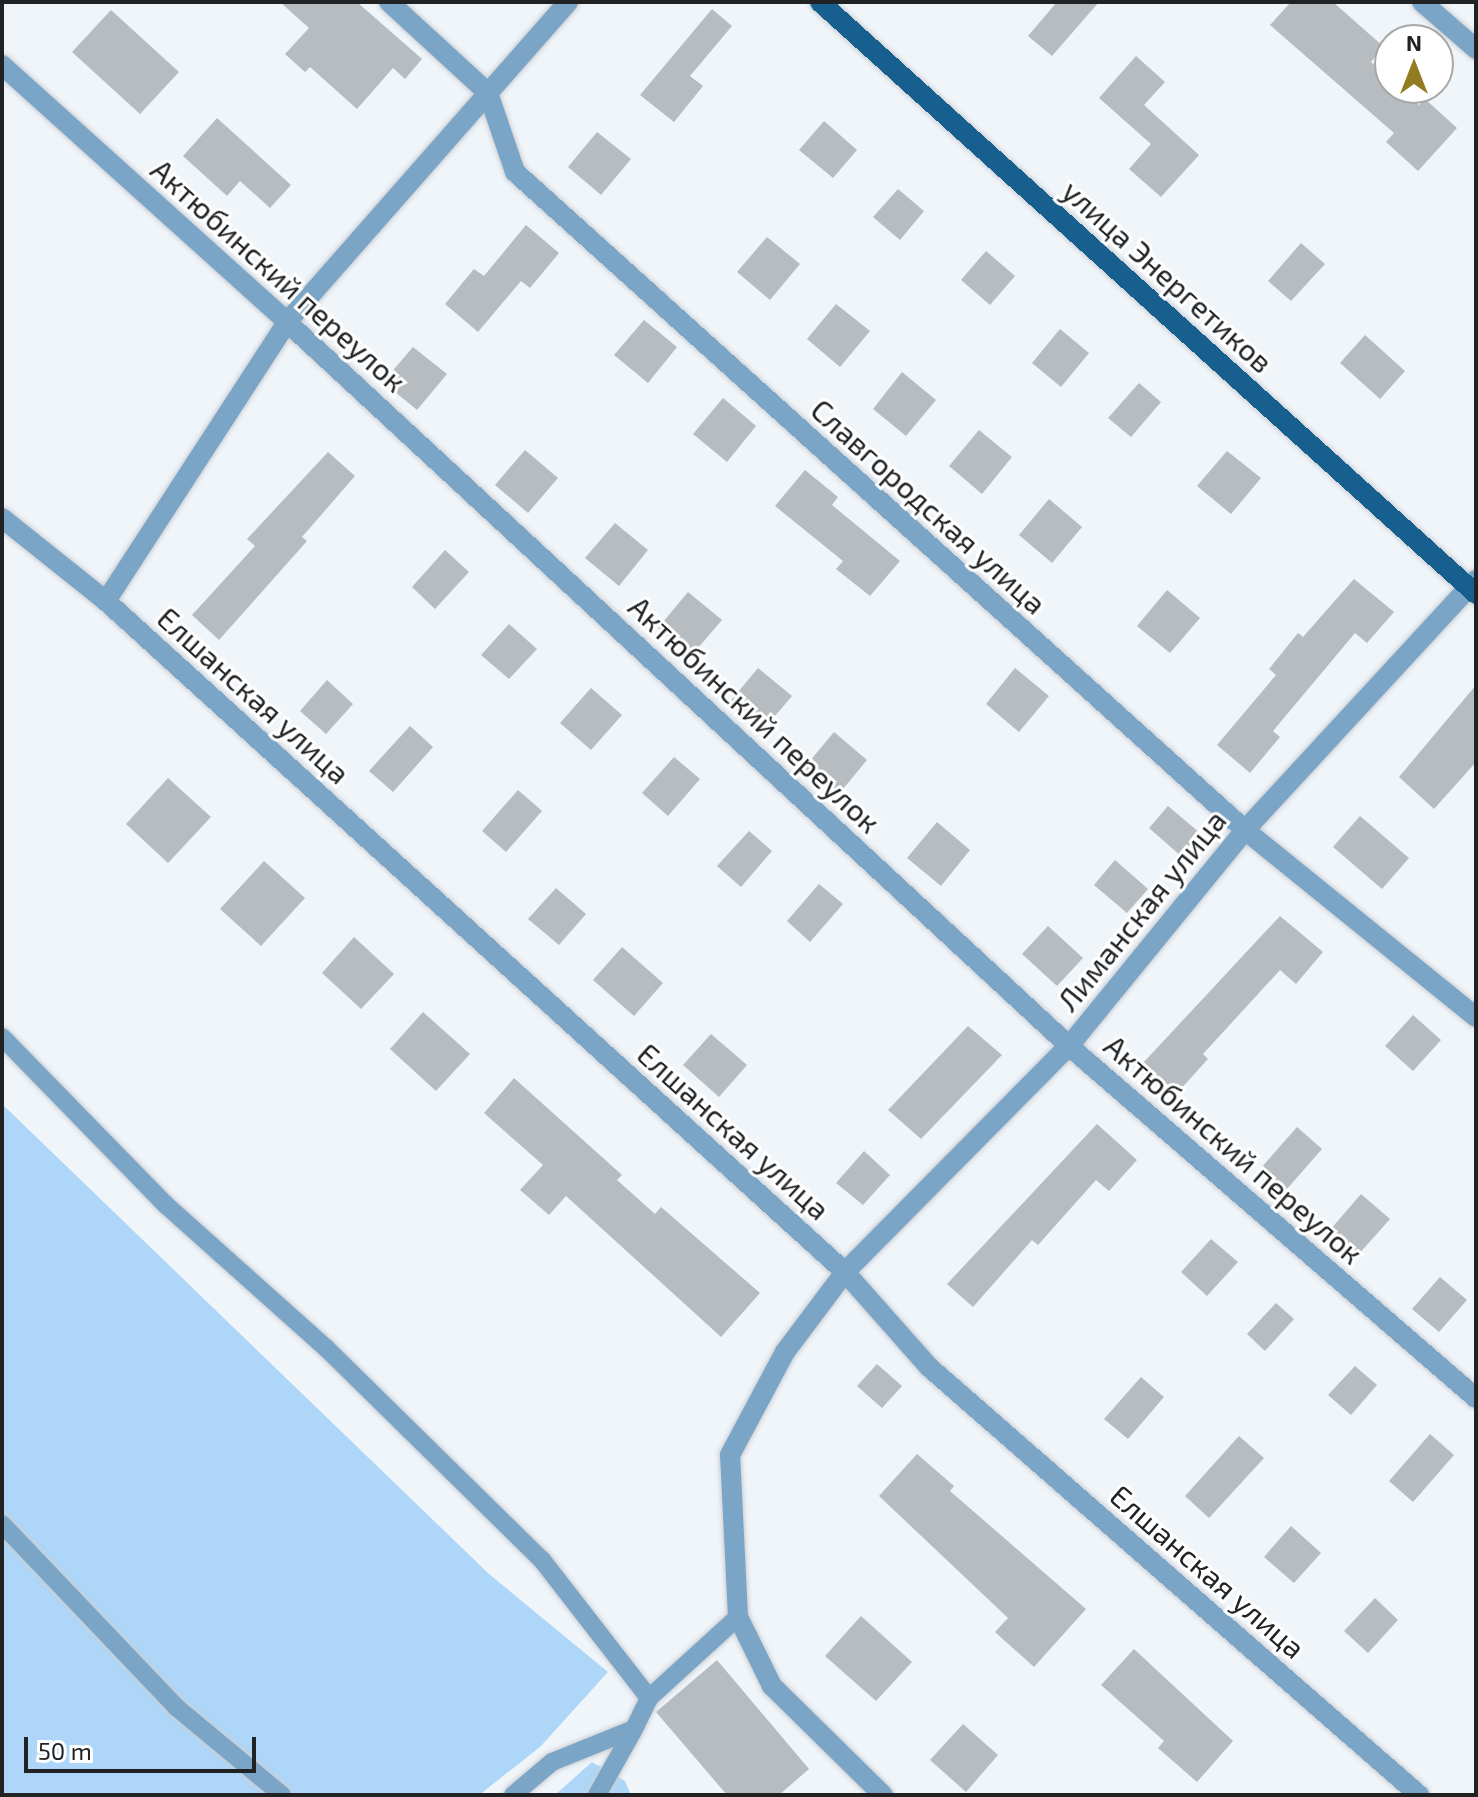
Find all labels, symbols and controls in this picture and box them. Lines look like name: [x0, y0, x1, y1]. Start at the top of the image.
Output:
north arrow: [1374, 24, 1454, 104]
text: N: [1406, 29, 1422, 55]
street label: Актюбинский переулок: [144, 151, 414, 399]
street label: улица Энергетиков: [1056, 172, 1280, 380]
street label: Славгородская улица: [804, 391, 1054, 621]
street label: Актюбинский переулок: [622, 588, 888, 840]
street label: Елшанская улица: [151, 599, 357, 791]
street label: Лиманская улица: [1049, 802, 1233, 1018]
street label: Актюбинский переулок: [1098, 1027, 1370, 1271]
street label: Елшанская улица: [631, 1035, 837, 1227]
street label: Елшанская улица: [1103, 1477, 1313, 1665]
scale bar: [28, 1721, 260, 1771]
text: 50 m: [38, 1736, 92, 1765]

